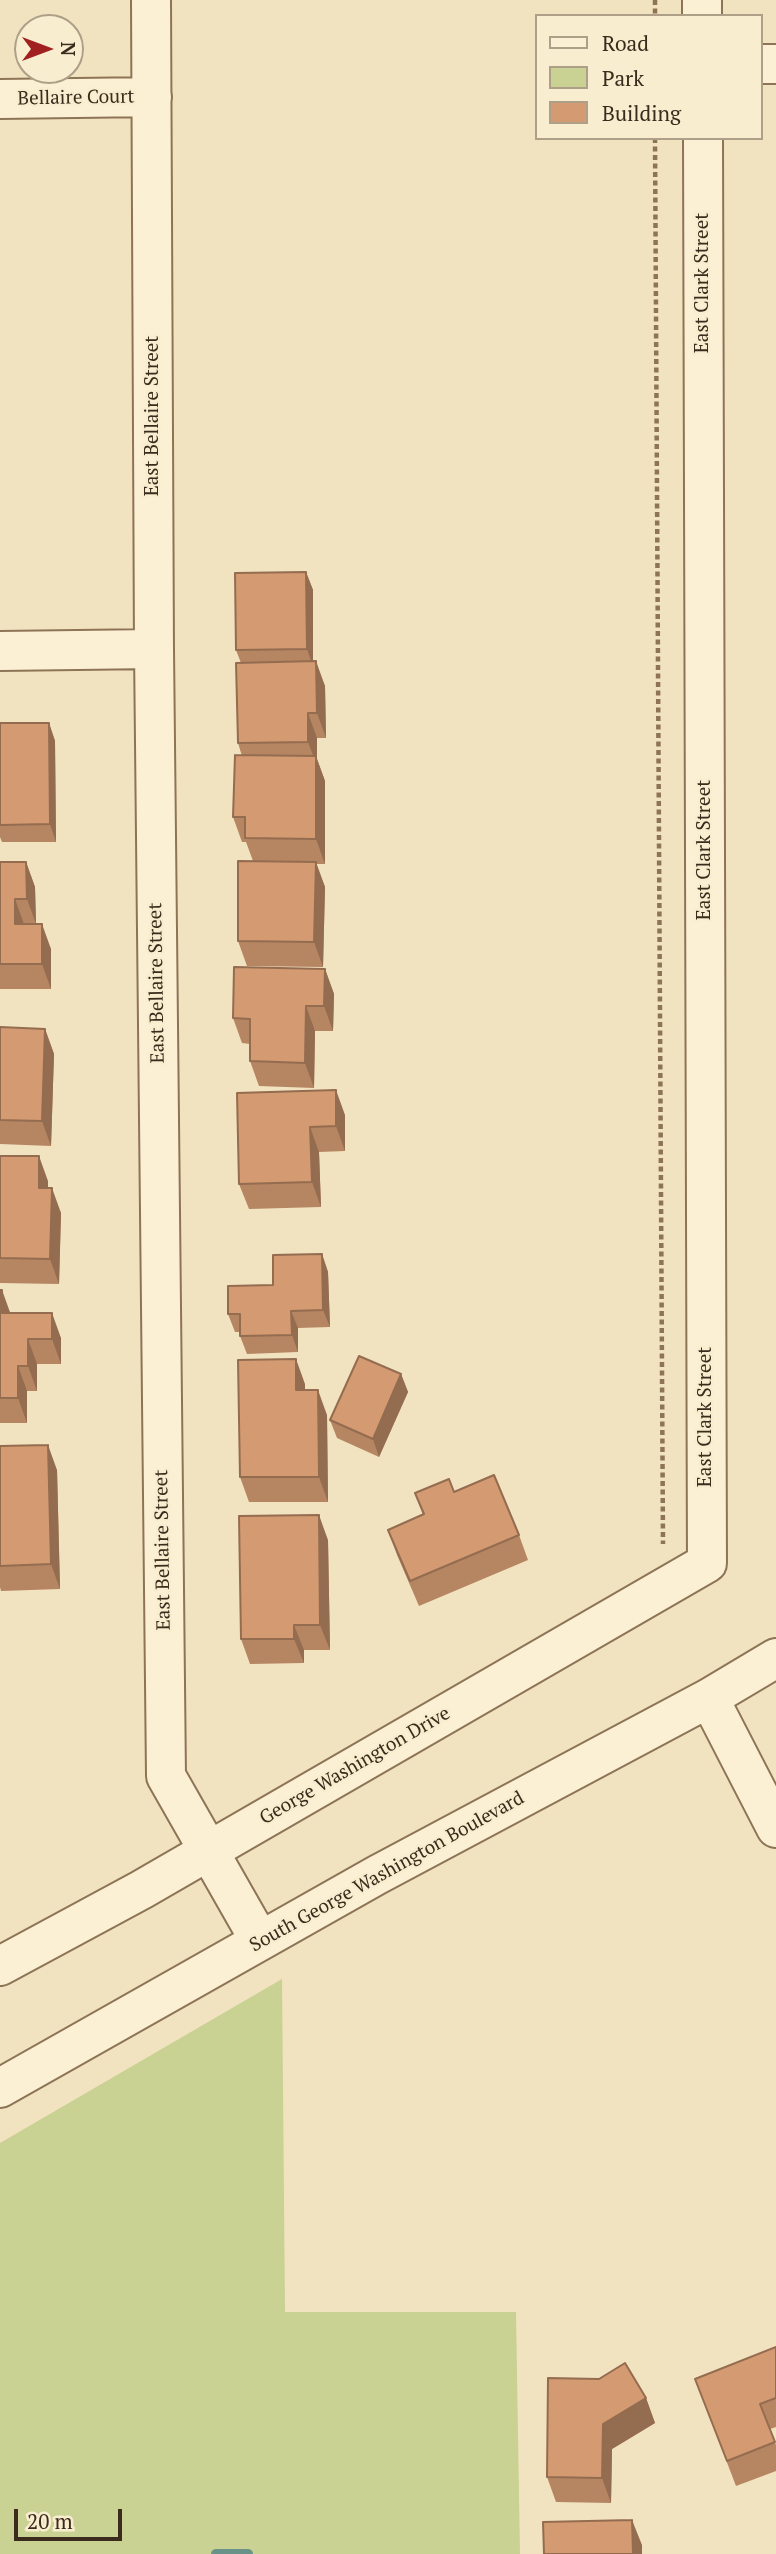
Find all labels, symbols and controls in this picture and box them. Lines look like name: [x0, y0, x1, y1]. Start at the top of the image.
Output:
north arrow: [14, 14, 84, 84]
legend: [534, 14, 762, 140]
text: Road: [602, 29, 649, 57]
text: N: [56, 42, 81, 56]
text: Park: [602, 64, 644, 92]
street label: Bellaire Court: [17, 86, 135, 110]
text: Building: [602, 99, 681, 127]
street label: East Clark Street: [692, 213, 714, 353]
street label: East Bellaire Street: [142, 336, 164, 496]
street label: East Clark Street: [694, 780, 716, 920]
street label: East Bellaire Street: [144, 902, 170, 1064]
street label: East Clark Street: [695, 1347, 717, 1487]
street label: East Bellaire Street: [150, 1469, 176, 1631]
street label: George Washington Drive: [256, 1702, 454, 1830]
street label: South George Washington Boulevard: [246, 1787, 528, 1957]
scale bar: [18, 2494, 126, 2538]
text: 20 m: [27, 2507, 73, 2535]

